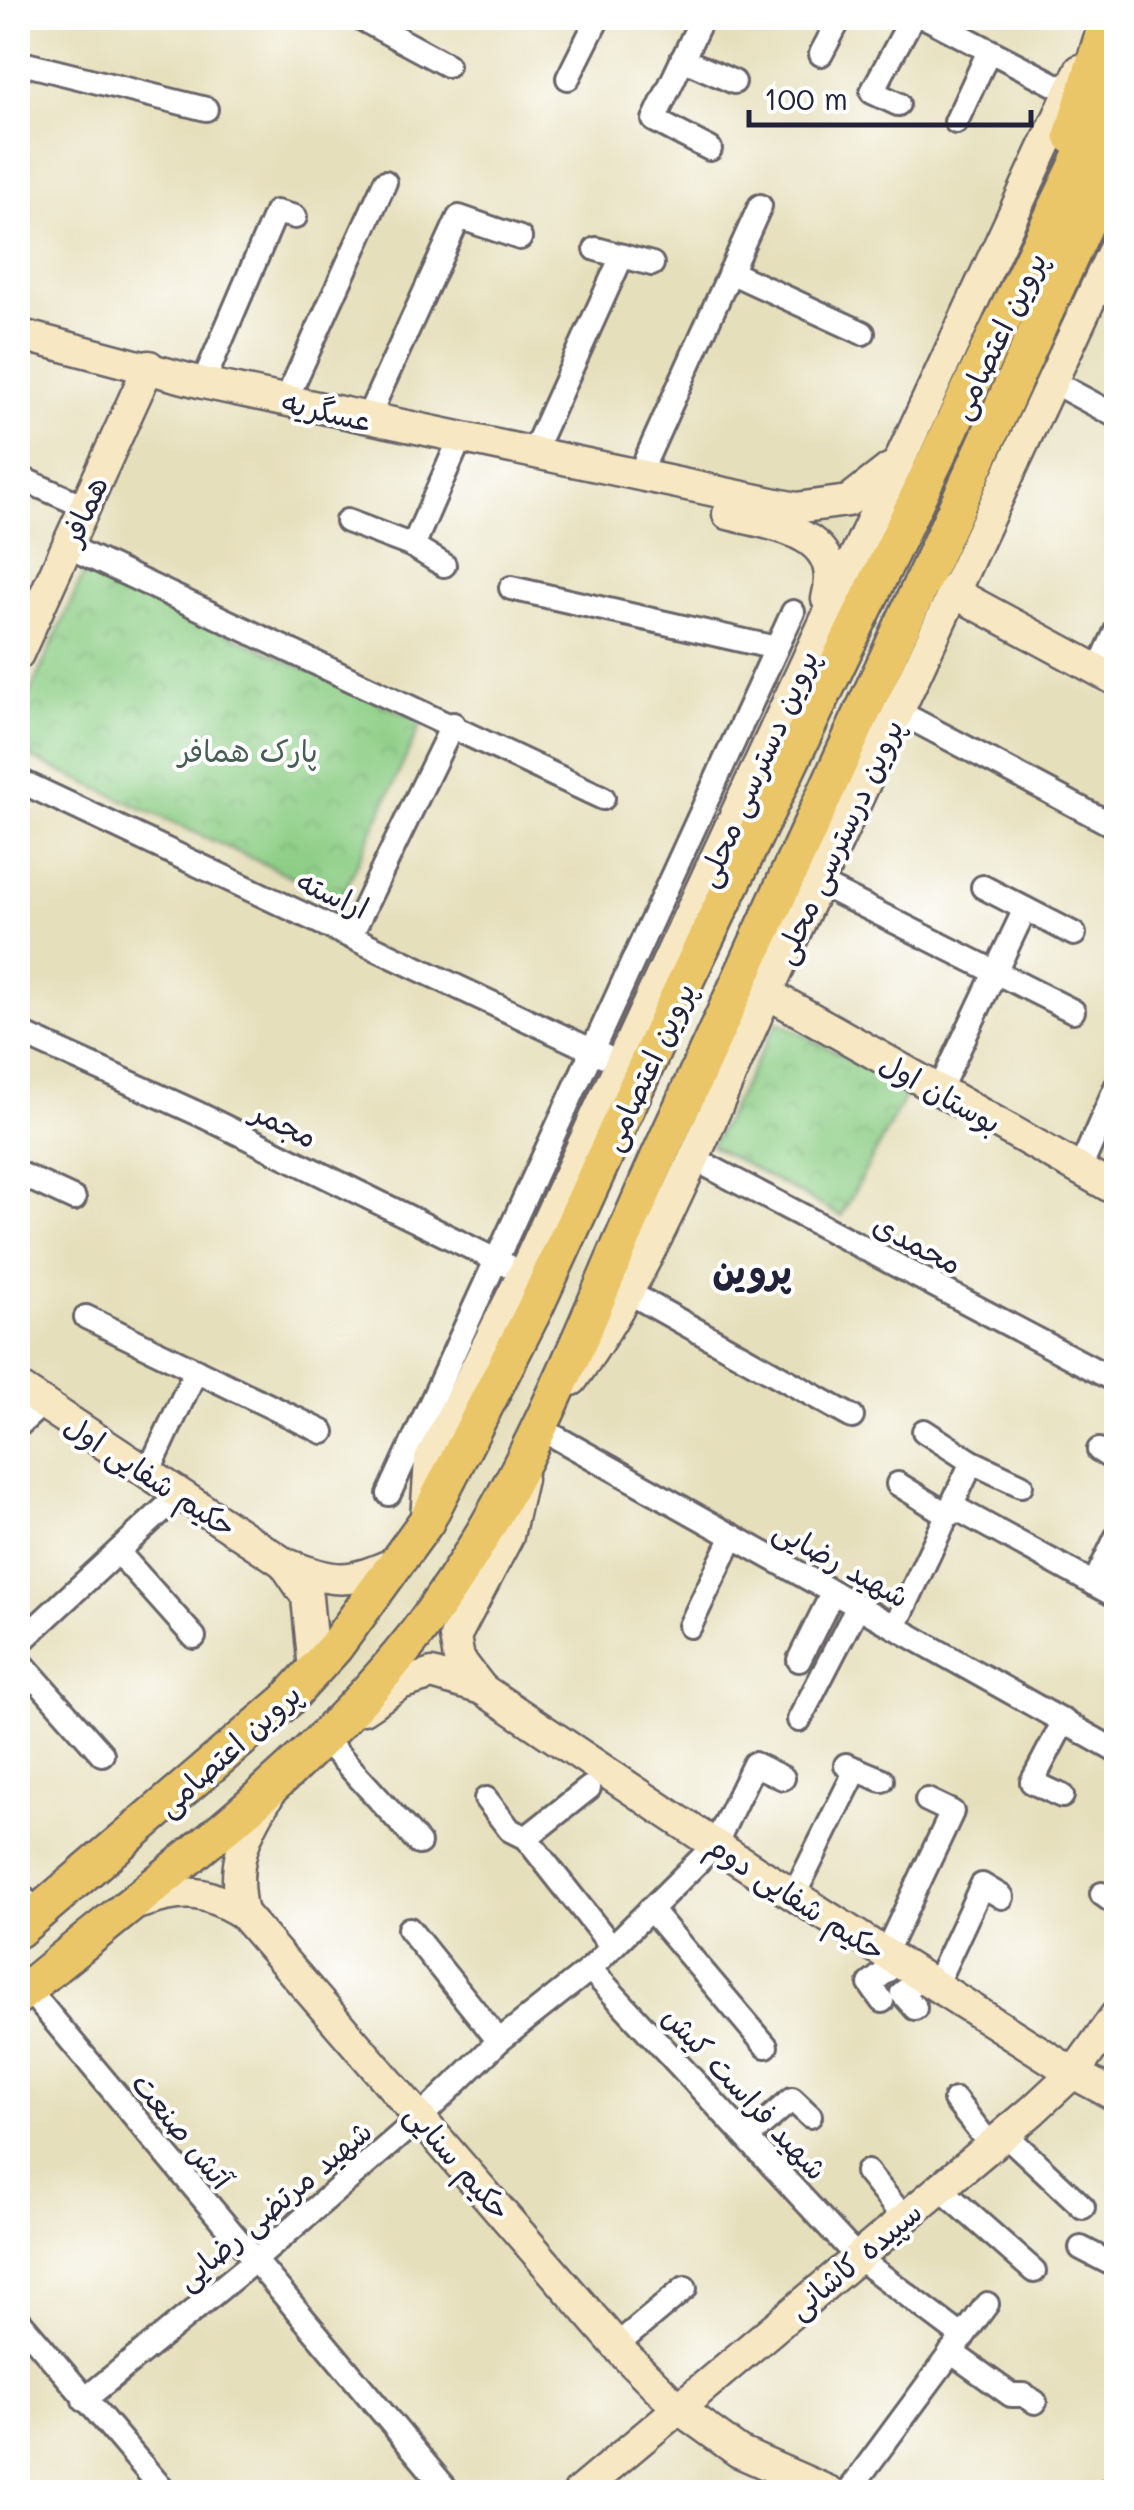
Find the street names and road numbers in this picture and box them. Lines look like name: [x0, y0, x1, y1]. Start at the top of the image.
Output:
street label: پروین اعتصامی: [939, 245, 1056, 426]
street label: عسگریه: [278, 380, 376, 440]
street label: همافر: [49, 469, 116, 554]
street label: پروین دسترسی محلی: [686, 643, 827, 893]
street label: پروین درسترسی محلی: [763, 712, 912, 970]
street label: اراسته: [290, 859, 376, 927]
street label: پروین اعتصامی: [591, 975, 704, 1157]
street label: بوستان اول: [873, 1042, 1009, 1142]
street label: مجمر: [243, 1089, 324, 1156]
street label: محمدی: [867, 1203, 969, 1283]
street label: حکیم شفایی اول: [55, 1404, 245, 1549]
street label: شهید رضایی: [767, 1508, 917, 1617]
street label: پروین اعتصامی: [147, 1674, 309, 1825]
street label: حکیم شفایی دوم: [697, 1824, 894, 1974]
street label: شهید فراست کیش: [655, 1996, 837, 2188]
street label: آتش صنعت: [124, 2063, 243, 2198]
street label: حکیم سنایی: [394, 2094, 521, 2231]
street label: شهید مرتضی رضایی: [167, 2110, 380, 2299]
street label: سپیده کاشانی: [779, 2191, 930, 2328]

